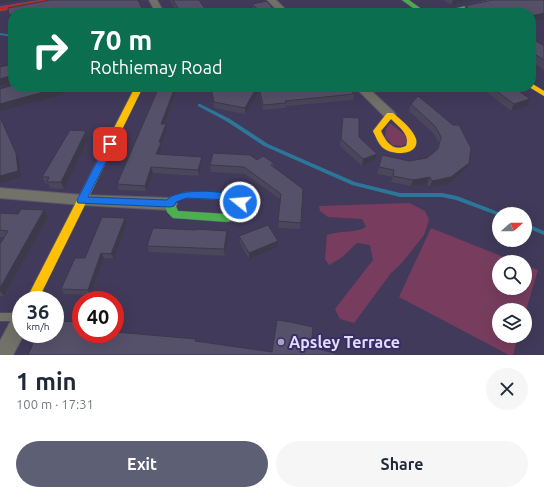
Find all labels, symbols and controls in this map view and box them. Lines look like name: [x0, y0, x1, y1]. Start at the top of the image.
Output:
icon: right: [24, 24, 76, 76]
text: 70 m: [90, 24, 152, 55]
text: Rothiemay Road: [90, 57, 222, 77]
pin: [93, 127, 127, 161]
icon: arrive: [99, 133, 121, 155]
position arrow: [219, 181, 261, 223]
north arrow: [492, 207, 532, 247]
map controls: [492, 207, 532, 343]
button: search: [492, 255, 532, 295]
speed limit sign: 40: [72, 291, 124, 343]
text: 36: [27, 300, 49, 323]
button: layers: [492, 303, 532, 343]
text: km/h: [26, 321, 50, 332]
place label: Apsley Terrace: [289, 333, 400, 351]
marker: Apsley Terrace: [276, 337, 286, 347]
text: 1 min: [16, 368, 77, 395]
button: close: [486, 368, 528, 410]
text: 100 m · 17:31: [16, 397, 94, 411]
button: Exit: [16, 441, 268, 487]
button: Share: [276, 441, 528, 487]

